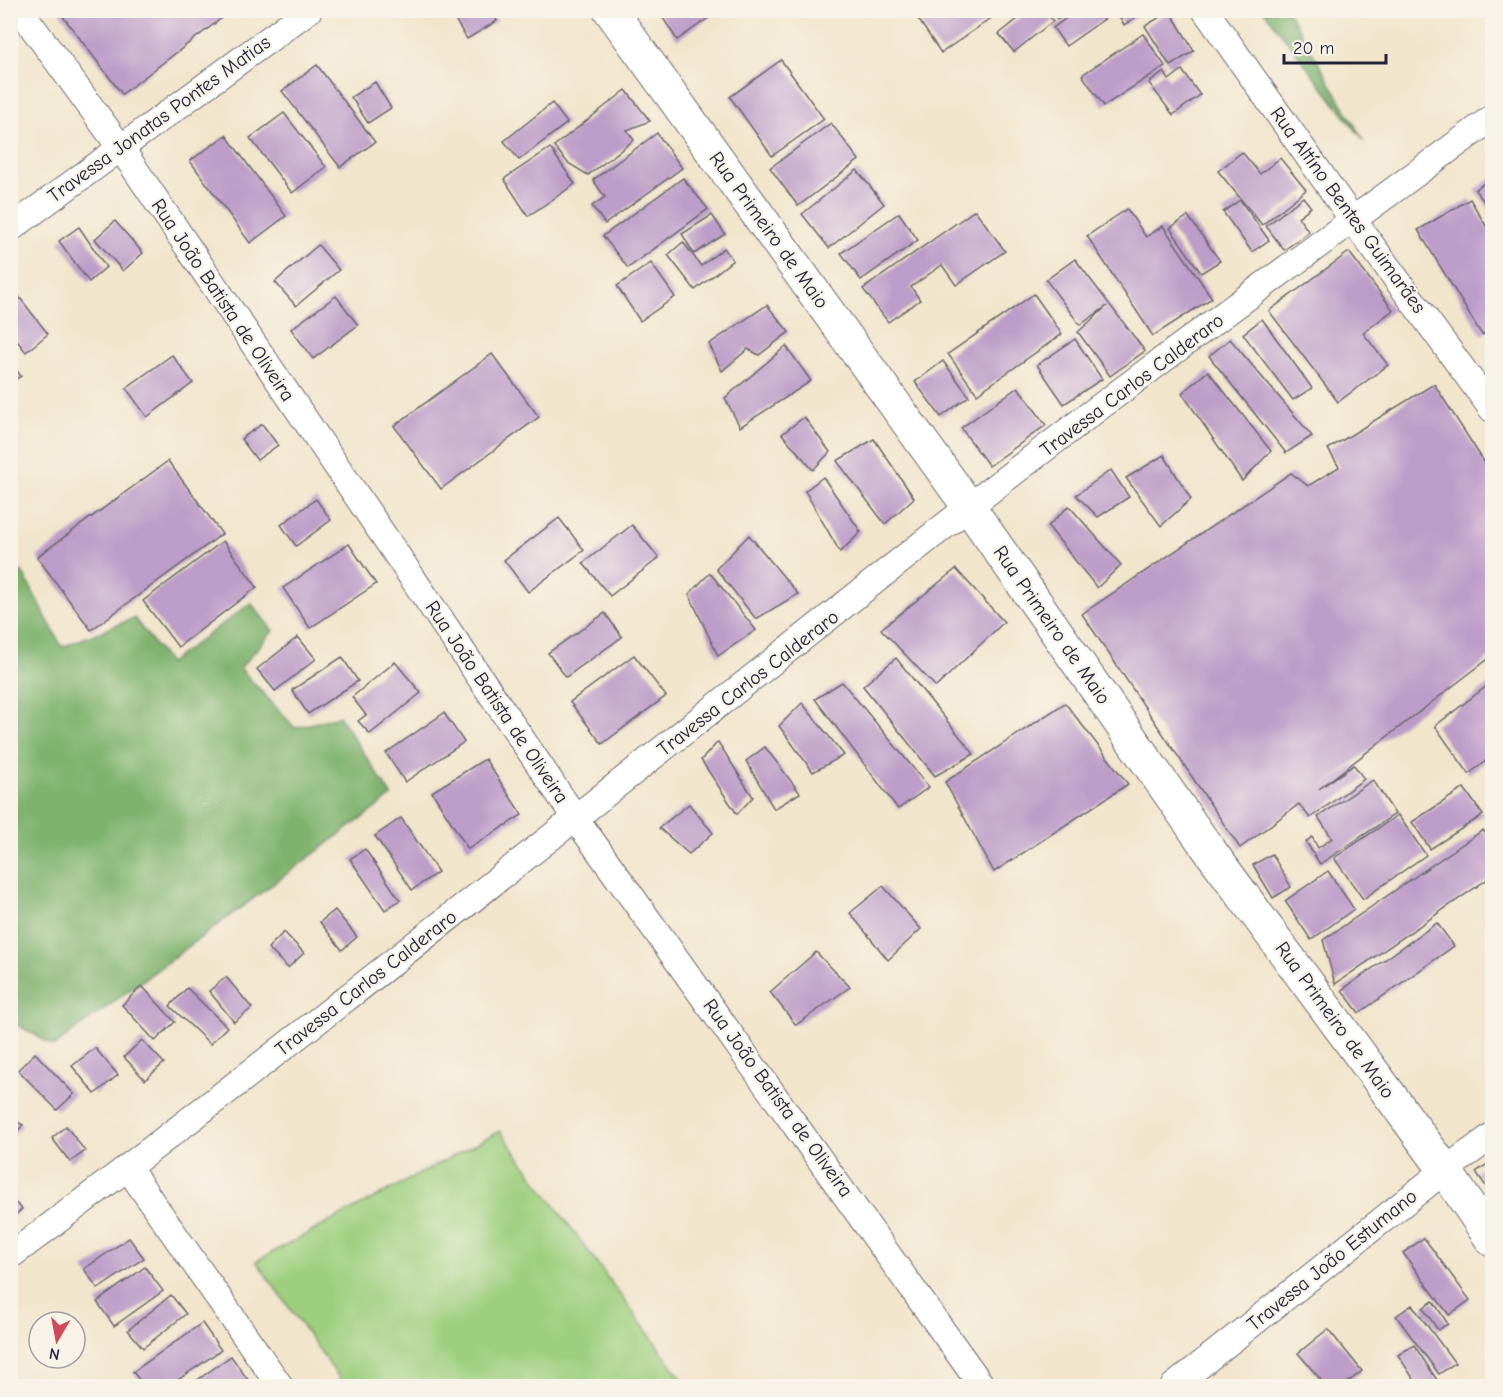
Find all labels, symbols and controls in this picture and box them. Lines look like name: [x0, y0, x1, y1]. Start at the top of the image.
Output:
scale bar: [1284, 27, 1386, 65]
street label: Travessa Jonatas Pontes Matias: [43, 30, 275, 208]
text: 20 m: [1293, 38, 1334, 59]
street label: Rua Altíno Bentes Guimarães: [1265, 102, 1431, 318]
street label: Rua Primeiro de Maio: [704, 147, 834, 313]
street label: Rua João Batista de Oliveira: [147, 194, 299, 406]
street label: Travessa Carlos Calderaro: [1036, 308, 1228, 462]
street label: Rua Primeiro de Maio: [989, 541, 1115, 709]
street label: Rua João Batista de Oliveira: [421, 596, 573, 808]
street label: Travessa Carlos Calderaro: [653, 605, 843, 761]
street label: Travessa Carlos Calderaro: [271, 905, 461, 1061]
street label: Rua Primeiro de Maio: [1270, 937, 1400, 1103]
street label: Rua João Batista de Oliveira: [698, 994, 858, 1202]
street label: Travessa João Estumano: [1242, 1184, 1422, 1336]
north arrow: [27, 1310, 87, 1370]
text: N: [48, 1344, 61, 1364]

